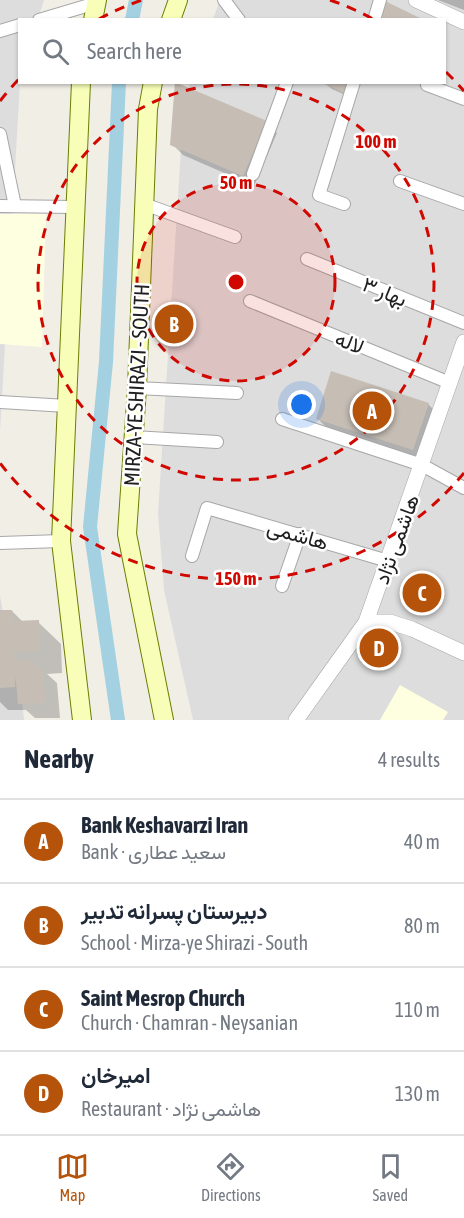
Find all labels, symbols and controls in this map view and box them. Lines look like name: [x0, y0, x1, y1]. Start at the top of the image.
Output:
search box: [18, 18, 446, 84]
icon: search: [39, 35, 72, 68]
text: Search here: [87, 38, 182, 64]
text: 100 m: [356, 131, 396, 152]
text: 50 m: [220, 172, 252, 193]
street label: بهار ۳: [358, 271, 411, 313]
centre of rings: [226, 272, 246, 292]
street label: MIRZA-YE SHIRAZI - SOUTH: [119, 283, 153, 487]
pin: B: [154, 302, 194, 346]
street label: لاله: [332, 325, 368, 359]
pin: A: [352, 388, 392, 434]
your location: [287, 390, 316, 419]
street label: هاشمی نژاد: [369, 491, 425, 588]
street label: هاشمی: [264, 514, 331, 555]
text: 150 m: [216, 568, 256, 589]
pin: C: [402, 570, 442, 616]
pin: D: [360, 626, 398, 670]
text: Nearby: [24, 744, 94, 774]
text: 4 results: [378, 748, 440, 771]
text: Bank Keshavarzi Iran: [81, 812, 248, 838]
text: A: [39, 830, 48, 853]
text: 40 m: [404, 830, 440, 853]
text: Bank · سعید عطاری: [81, 840, 226, 863]
text: دبیرستان پسرانه تدبیر: [81, 898, 268, 924]
text: B: [39, 914, 48, 937]
text: 80 m: [404, 914, 440, 937]
text: School · Mirza-ye Shirazi - South: [81, 931, 308, 954]
text: Saint Mesrop Church: [81, 985, 245, 1011]
text: C: [39, 998, 48, 1021]
text: 110 m: [395, 998, 440, 1021]
text: Church · Chamran - Neysanian: [81, 1011, 298, 1034]
text: امیرخان: [81, 1062, 151, 1088]
text: D: [38, 1082, 49, 1105]
text: 130 m: [395, 1082, 440, 1105]
text: Restaurant · هاشمی نژاد: [81, 1097, 261, 1120]
tab: Map: [56, 1150, 89, 1204]
tab: Directions: [201, 1150, 261, 1204]
tab: Saved: [373, 1150, 408, 1204]

